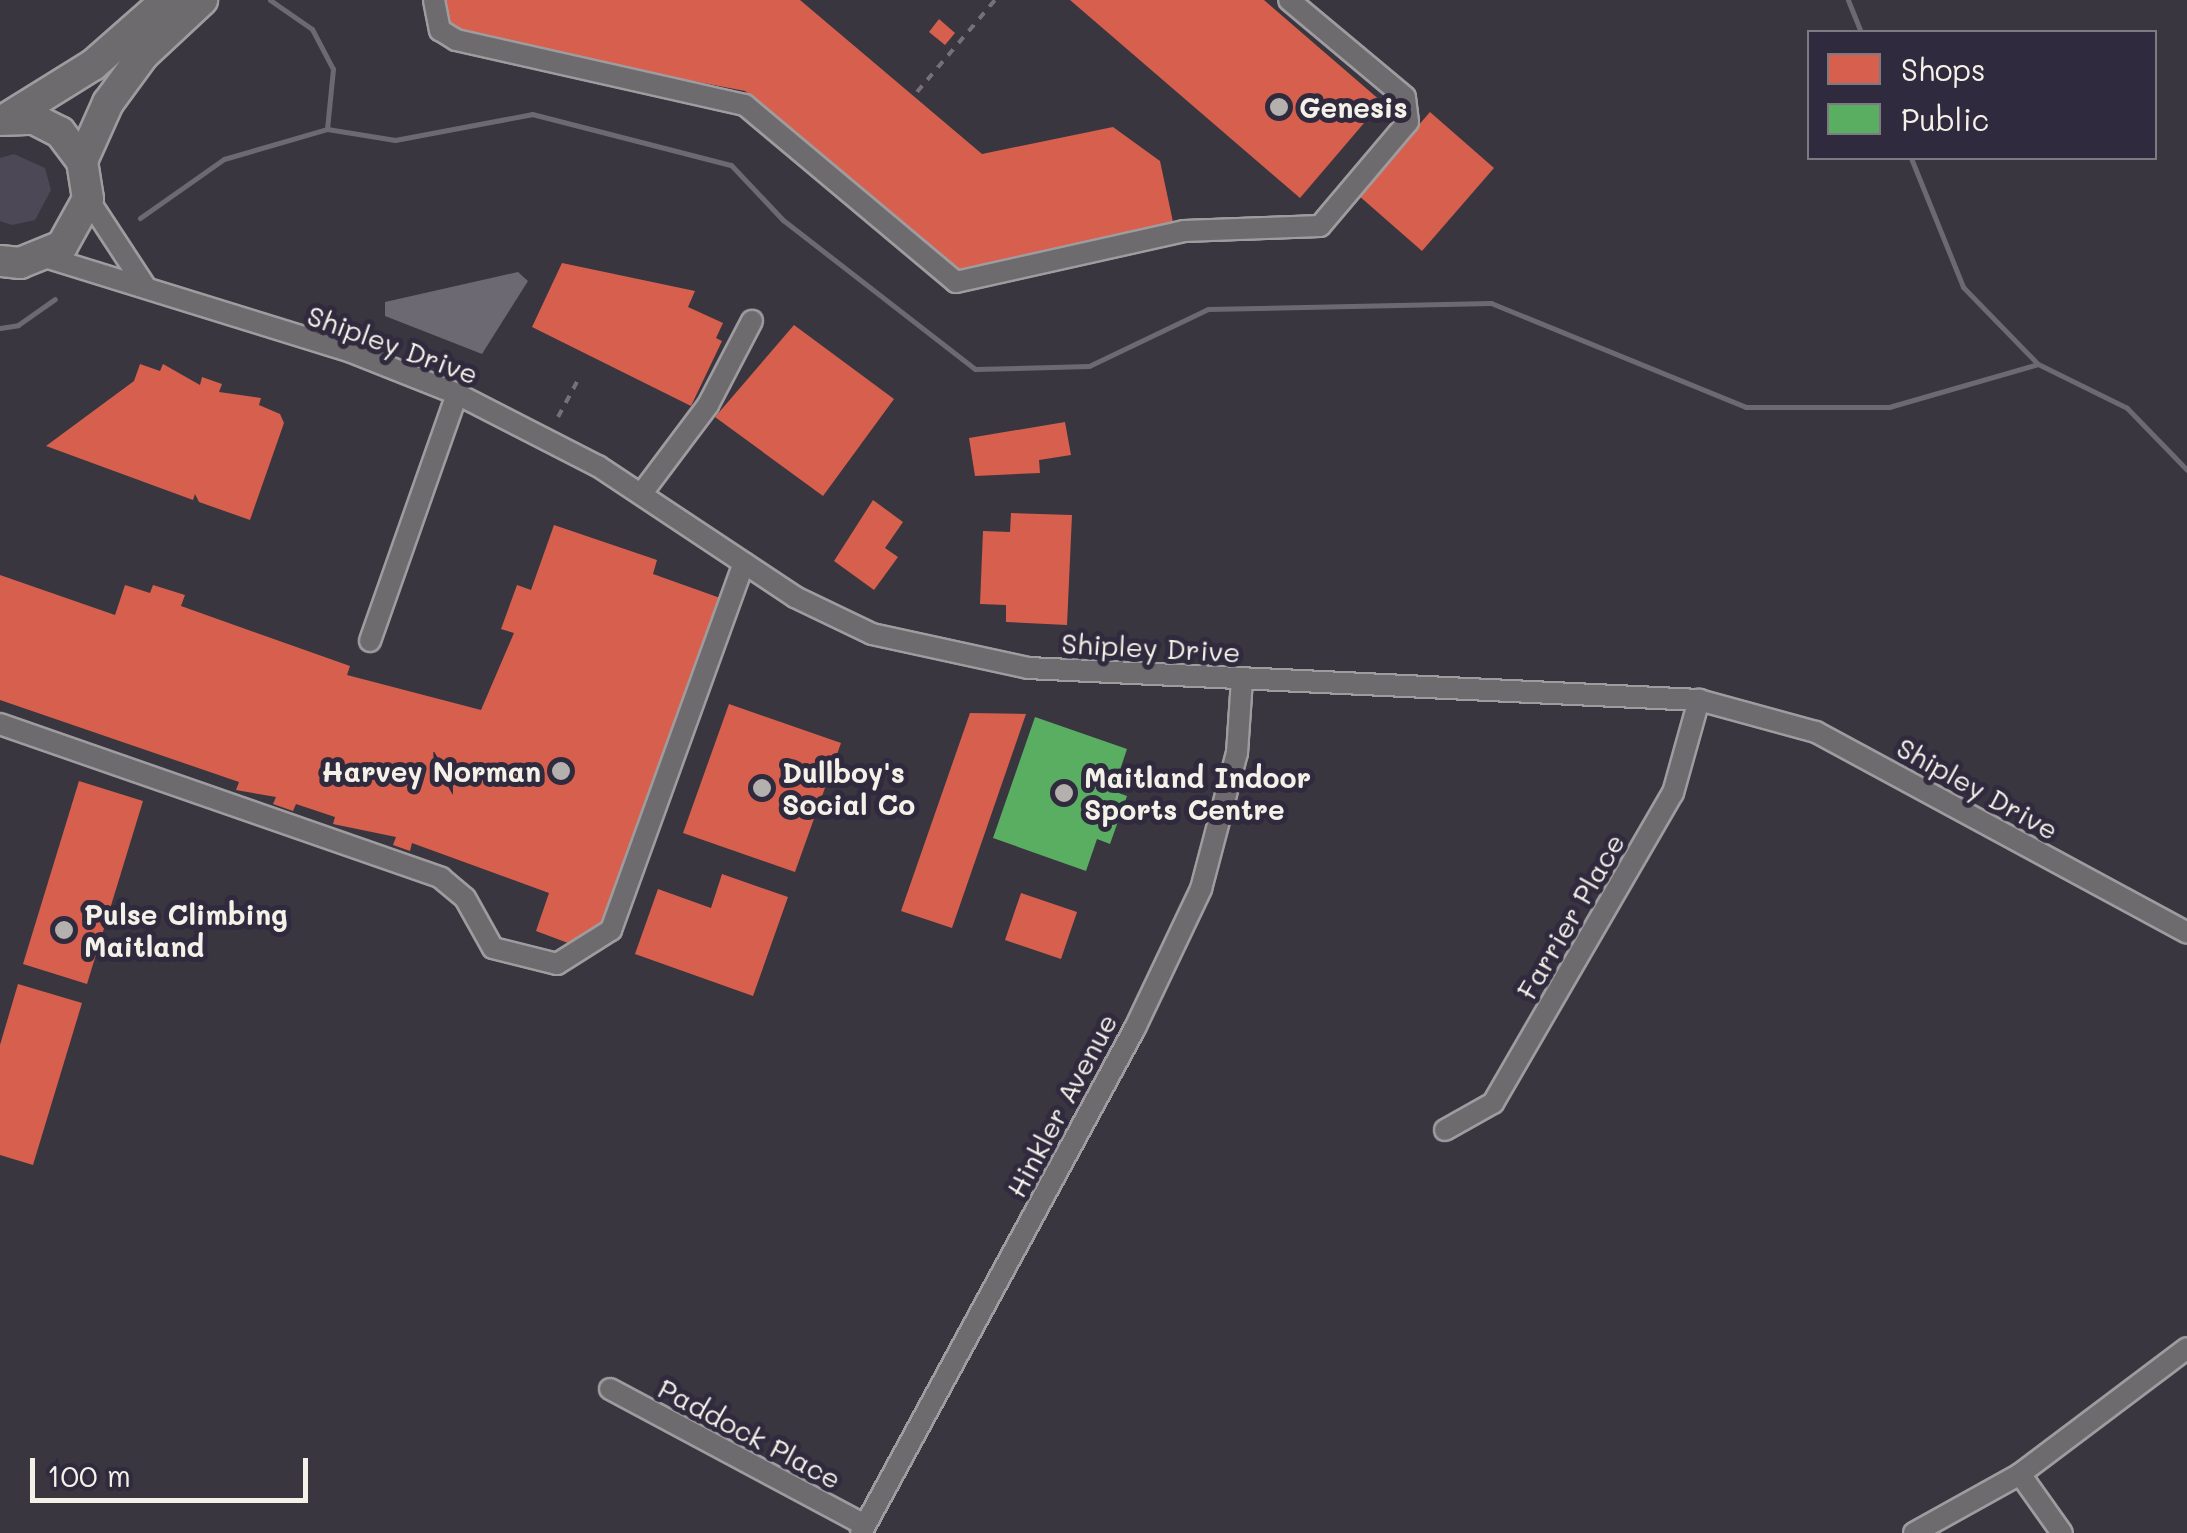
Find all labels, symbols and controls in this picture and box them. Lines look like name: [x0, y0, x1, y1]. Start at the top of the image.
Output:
legend: [1807, 30, 2157, 160]
text: Shops: [1901, 49, 1986, 89]
place label: Genesis: [1299, 90, 1408, 124]
marker: Genesis: [1268, 96, 1290, 118]
text: Public: [1901, 99, 1989, 139]
street label: Shipley Drive: [303, 298, 483, 390]
street label: Shipley Drive: [1061, 626, 1241, 668]
street label: Shipley Drive: [1891, 730, 2065, 846]
place label: Harvey Norman: [321, 754, 541, 788]
place label: Dullboy's Social Co: [782, 755, 915, 821]
marker: Harvey Norman: [550, 760, 572, 782]
place label: Maitland Indoor Sports Centre: [1084, 760, 1311, 826]
marker: Dullboy's Social Co: [751, 777, 773, 799]
marker: Maitland Indoor Sports Centre: [1053, 782, 1075, 804]
street label: Farrier Place: [1509, 827, 1631, 1005]
place label: Pulse Climbing Maitland: [84, 897, 288, 963]
marker: Pulse Climbing Maitland: [53, 919, 75, 941]
street label: Hinkler Avenue: [998, 1007, 1124, 1203]
street label: Paddock Place: [653, 1371, 847, 1495]
scale bar: [35, 1438, 312, 1500]
text: 100 m: [47, 1455, 131, 1495]

